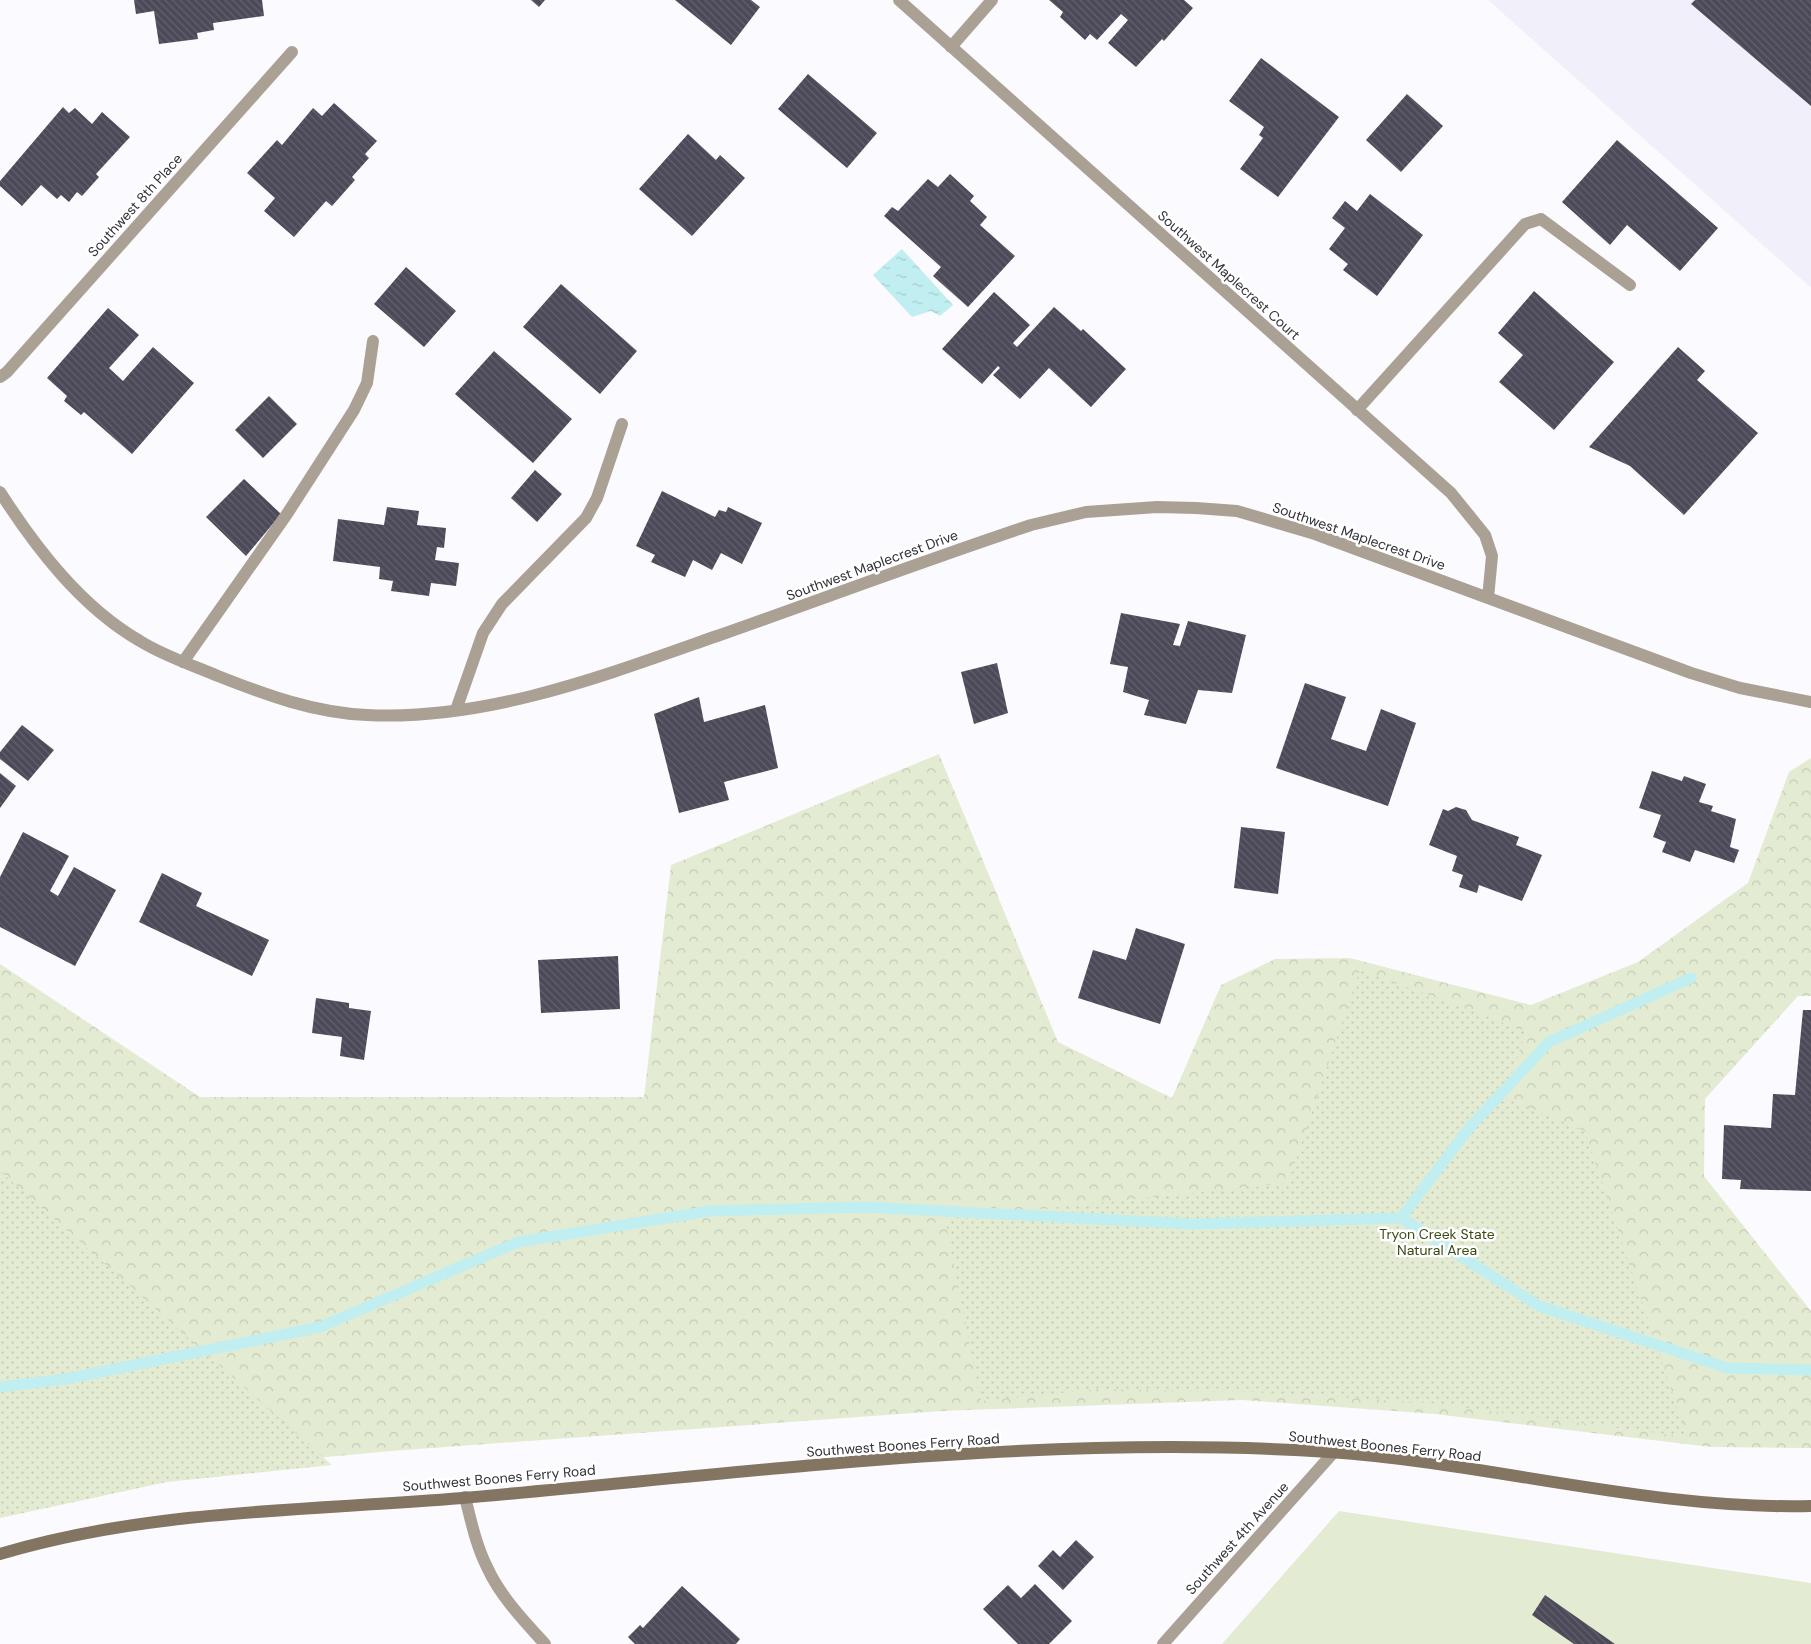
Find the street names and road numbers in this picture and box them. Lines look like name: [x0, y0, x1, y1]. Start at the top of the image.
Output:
street label: Southwest 8th Place: [84, 150, 186, 260]
street label: Southwest Maplecrest Court: [1154, 206, 1304, 344]
street label: Southwest Maplecrest Drive: [1270, 498, 1448, 574]
street label: Southwest Maplecrest Drive: [784, 525, 960, 604]
street label: Southwest Boones Ferry Road: [1288, 1427, 1482, 1465]
street label: Southwest Boones Ferry Road: [806, 1429, 1000, 1461]
street label: Southwest Boones Ferry Road: [402, 1461, 596, 1495]
street label: Southwest 4th Avenue: [1182, 1478, 1292, 1598]

